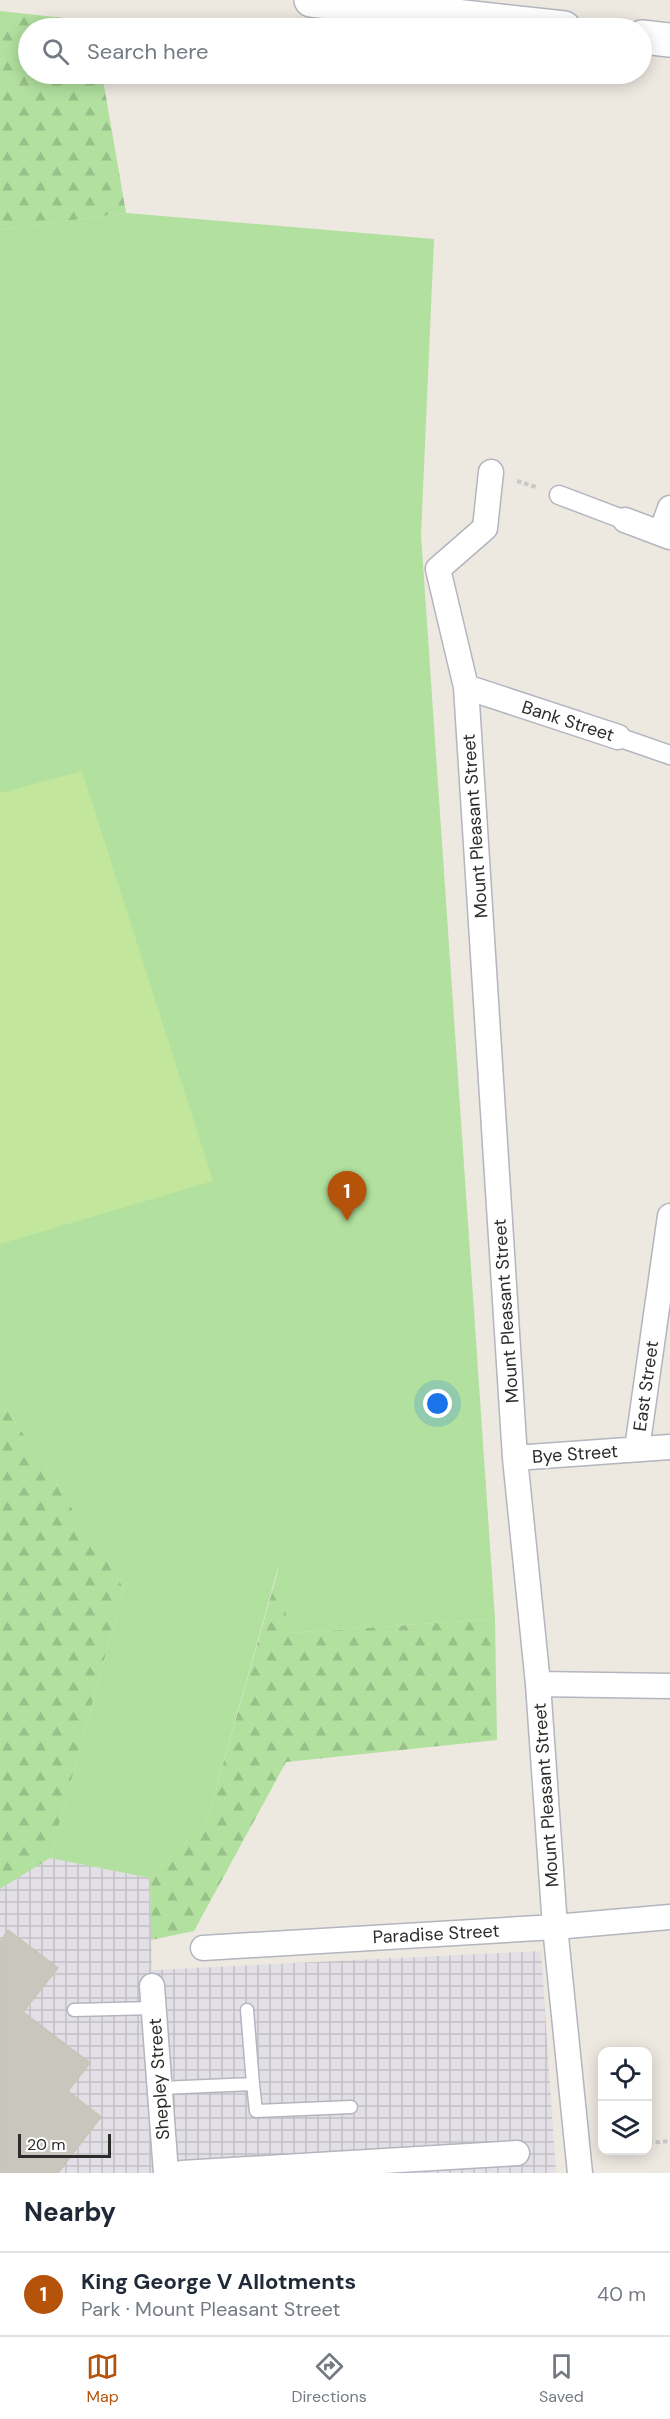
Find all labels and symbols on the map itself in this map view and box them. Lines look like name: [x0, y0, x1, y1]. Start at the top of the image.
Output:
street label: Bank Street: [519, 695, 617, 747]
street label: Mount Pleasant Street: [457, 733, 493, 919]
pin: 1: [328, 1172, 366, 1221]
street label: Mount Pleasant Street: [488, 1218, 524, 1404]
street label: East Street: [628, 1339, 664, 1433]
your location: [423, 1389, 452, 1418]
street label: Bye Street: [531, 1439, 619, 1469]
street label: Mount Pleasant Street: [528, 1702, 564, 1888]
street label: Paradise Street: [372, 1919, 500, 1949]
street label: Shepley Street: [143, 2017, 175, 2141]
scale bar: [18, 2131, 111, 2158]

